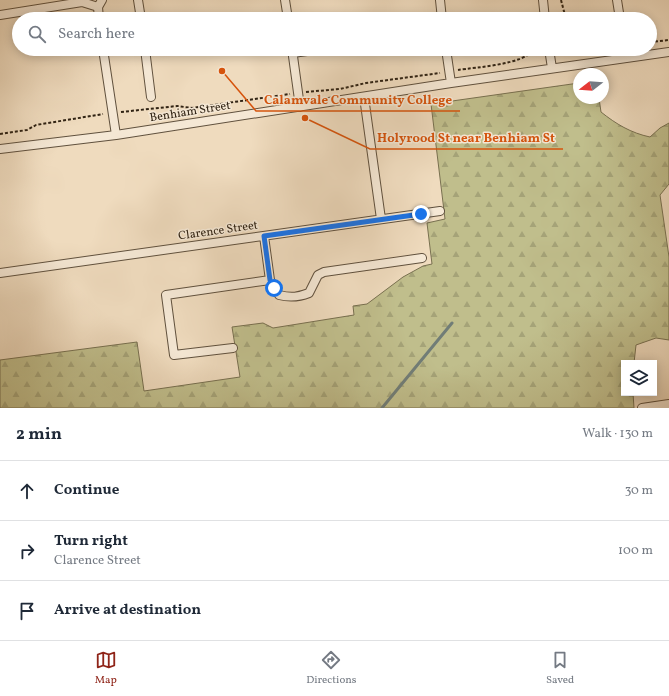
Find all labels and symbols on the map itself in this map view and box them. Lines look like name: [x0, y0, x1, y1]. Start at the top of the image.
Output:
north arrow: [573, 68, 609, 104]
callout: Calamvale Community College: [256, 86, 460, 111]
text: Calamvale Community College: [264, 92, 452, 110]
street label: Benhiam Street: [149, 98, 232, 126]
callout: Holyrood St near Benhiam St: [370, 124, 563, 149]
text: Holyrood St near Benhiam St: [377, 130, 555, 148]
route end: [412, 205, 430, 223]
street label: Clarence Street: [177, 217, 259, 244]
route start: [265, 279, 283, 297]

